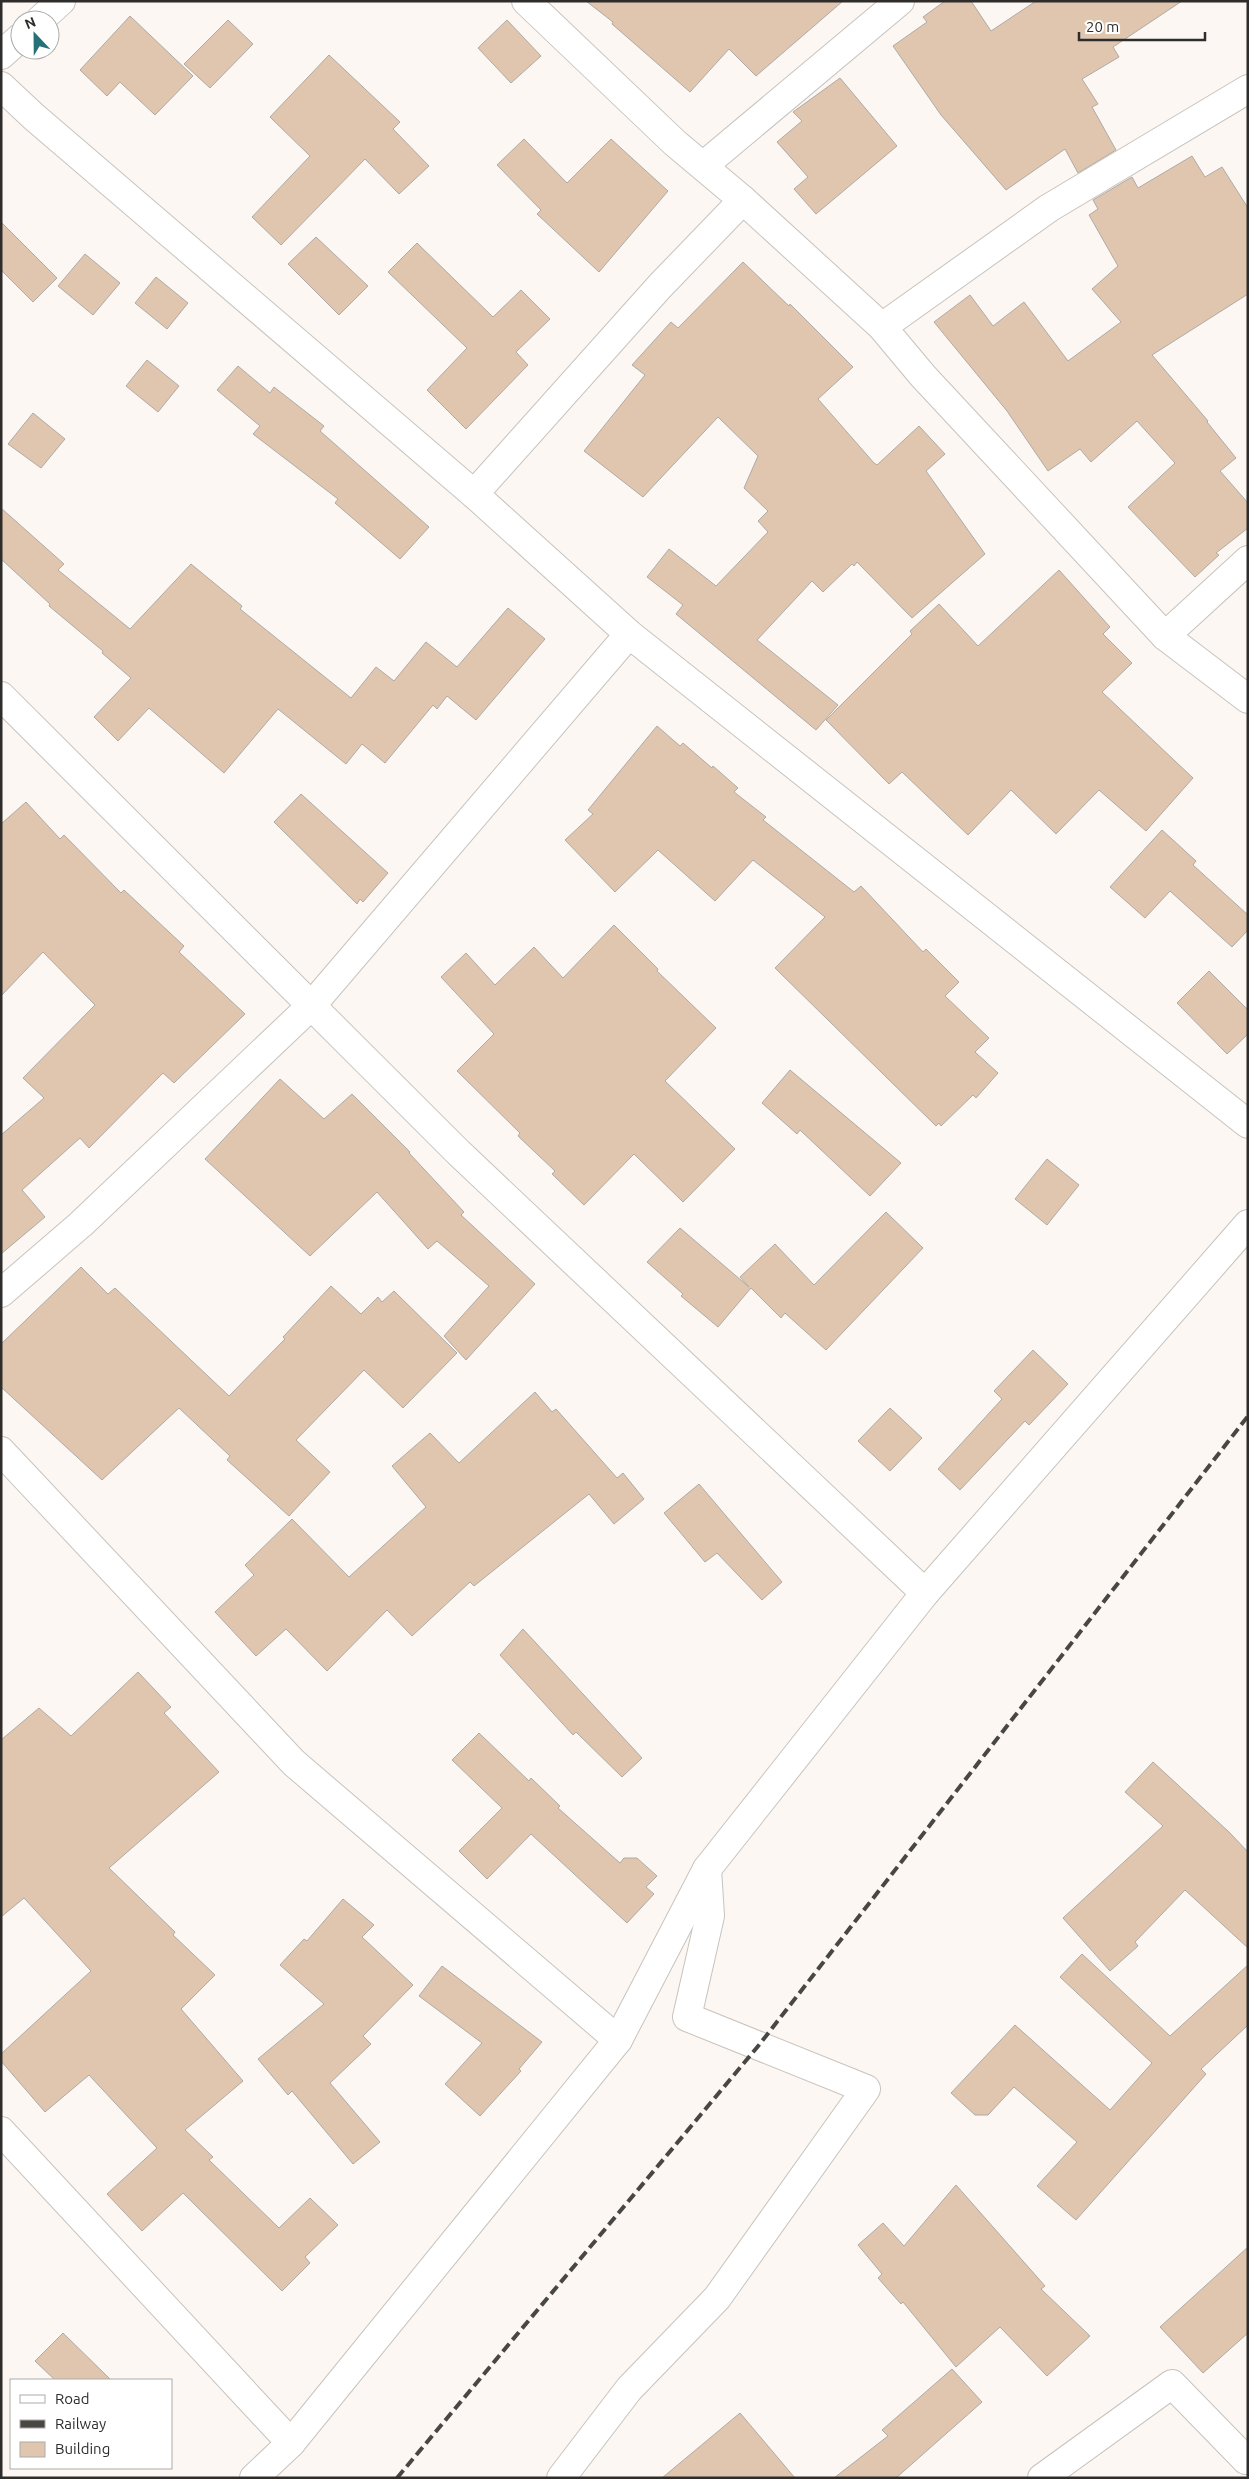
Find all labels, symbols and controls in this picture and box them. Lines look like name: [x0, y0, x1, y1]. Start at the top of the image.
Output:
north arrow: [10, 10, 60, 60]
scale bar: [1079, 10, 1205, 42]
text: N: [22, 14, 38, 32]
text: 20 m: [1086, 18, 1119, 35]
legend: [10, 2379, 172, 2469]
text: Road: [55, 2390, 90, 2407]
text: Railway: [55, 2415, 106, 2432]
text: Building: [55, 2440, 110, 2457]

